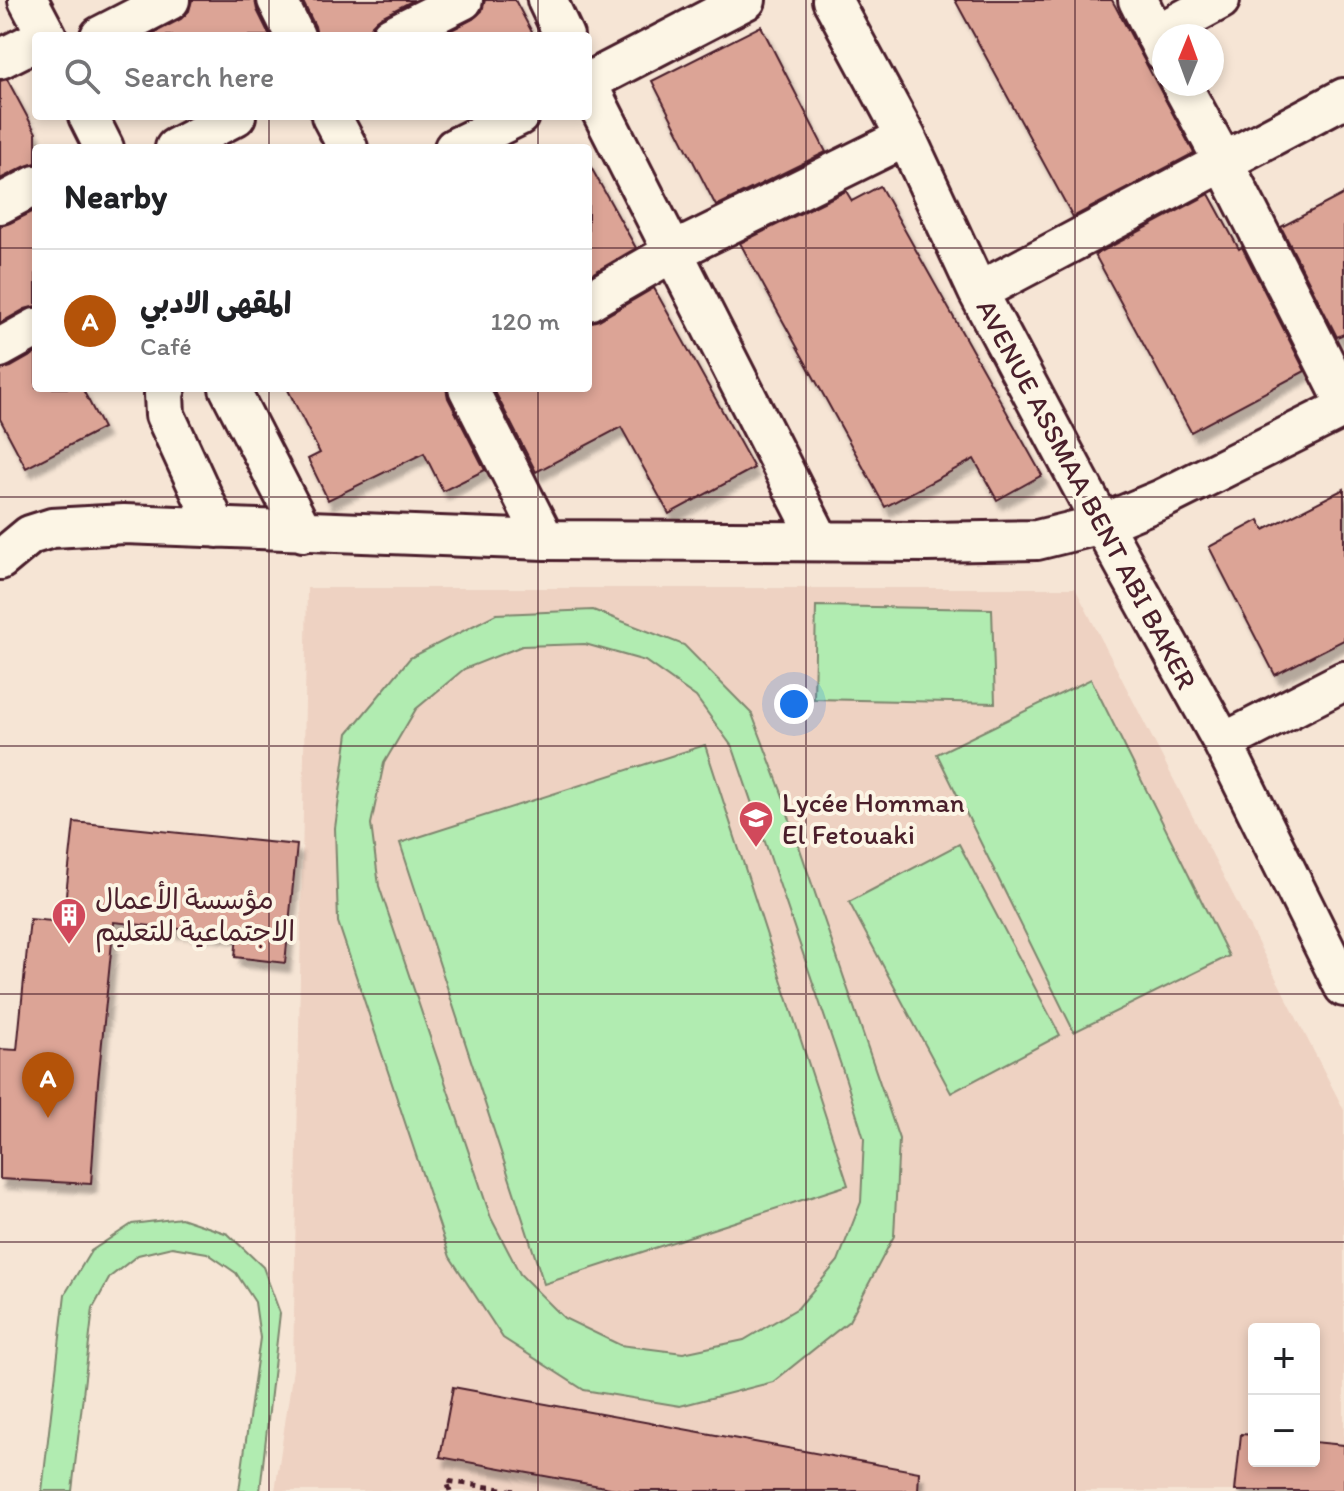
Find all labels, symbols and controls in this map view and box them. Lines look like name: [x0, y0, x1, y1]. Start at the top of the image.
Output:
north arrow: [1152, 24, 1224, 96]
search box: [32, 32, 592, 120]
icon: search: [60, 54, 104, 98]
text: Search here: [124, 58, 274, 95]
text: Nearby: [64, 176, 167, 217]
text: المقهى الادبي: [140, 284, 291, 321]
street label: AVENUE ASSMAA BENT ABI BAKER: [969, 293, 1205, 695]
text: A: [82, 305, 98, 337]
text: 120 m: [491, 305, 560, 337]
text: Café: [140, 330, 192, 362]
your location: [774, 684, 814, 724]
place label: Lycée Homman El Fetouaki: [782, 785, 965, 851]
school or university icon: Lycée Homman El Fetouaki: [737, 799, 775, 849]
place label: مؤسسة الأعمال الاجتماعية للتعليم: [95, 881, 295, 953]
building icon: مؤسسة الأعمال الاجتماعية للتعليم: [50, 896, 88, 946]
pin: A: [22, 1052, 74, 1118]
map controls: [1248, 1323, 1320, 1467]
button: +: [1248, 1323, 1320, 1395]
button: −: [1248, 1395, 1320, 1467]

